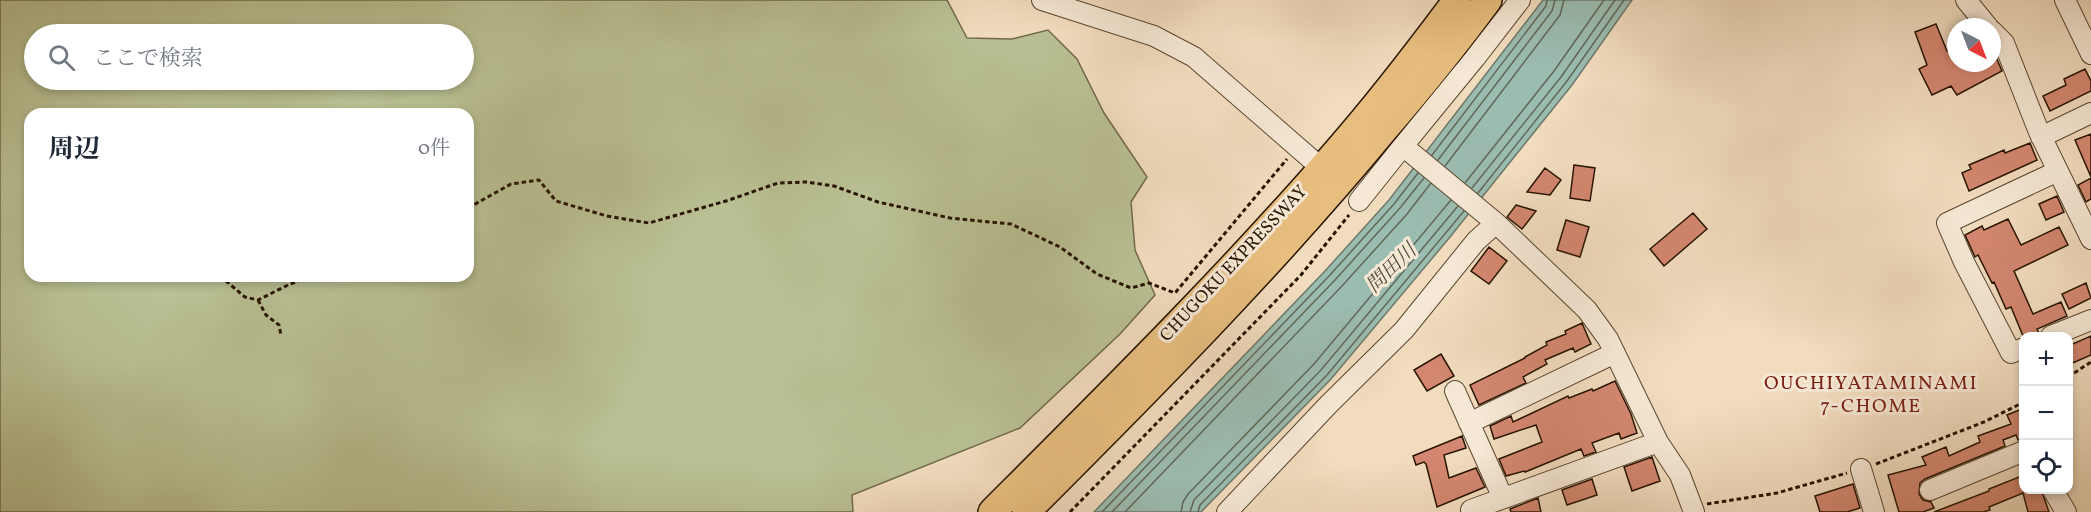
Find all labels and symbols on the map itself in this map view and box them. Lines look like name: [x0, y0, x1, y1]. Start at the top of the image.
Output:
north arrow: [1947, 18, 2001, 72]
street label: CHUGOKU EXPRESSWAY: [1155, 180, 1313, 348]
water label: 問田川: [1361, 237, 1425, 300]
district label: OUCHIYATAMINAMI 7-CHOME: [1764, 370, 1978, 421]

